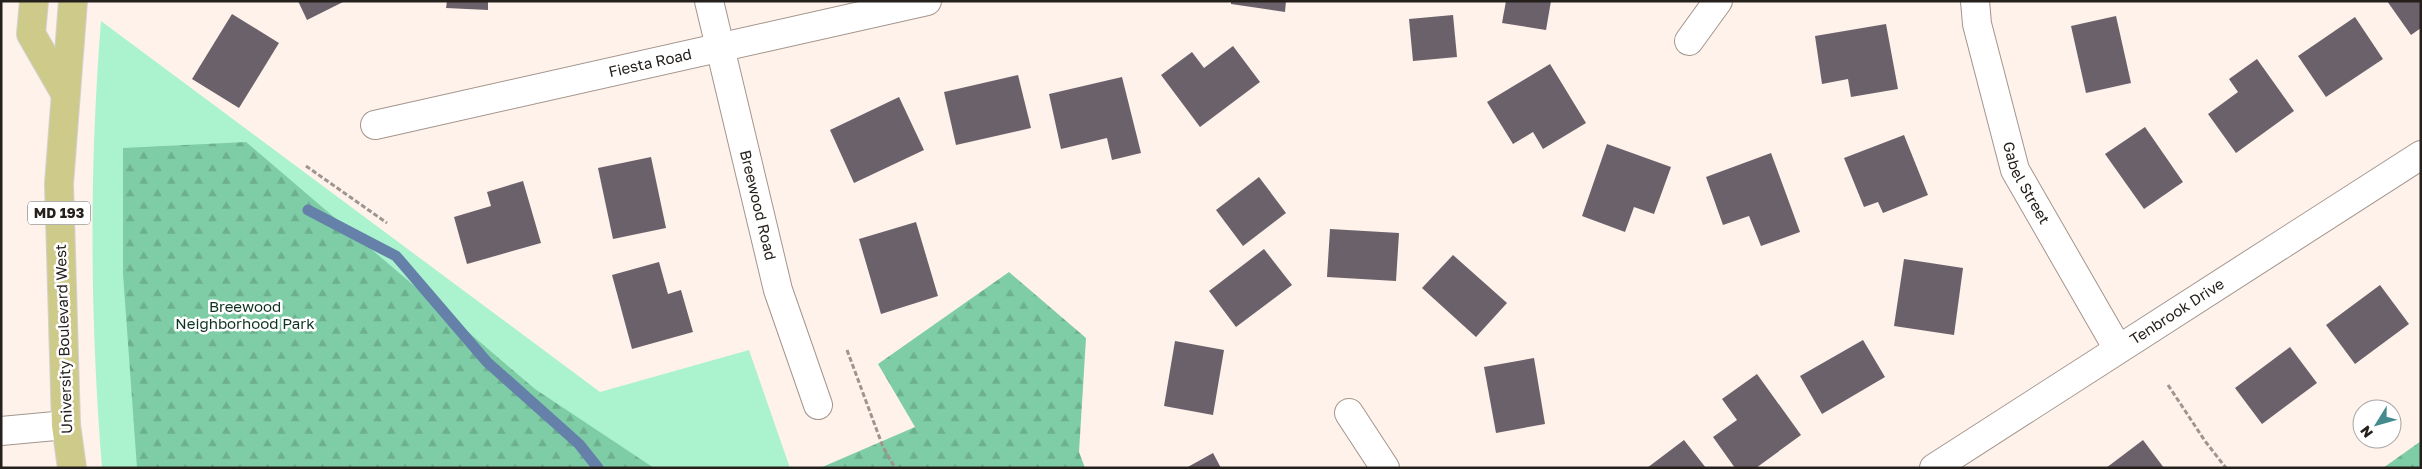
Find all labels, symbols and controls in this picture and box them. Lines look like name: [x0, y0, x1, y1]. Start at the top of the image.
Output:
street label: Fiesta Road: [607, 44, 693, 80]
street label: Gabel Street: [2000, 139, 2054, 227]
street label: Breewood Road: [737, 148, 781, 262]
road number: MD 193: [28, 202, 90, 224]
street label: University Boulevard West: [51, 244, 75, 434]
street label: Tenbrook Drive: [2126, 274, 2227, 348]
park label: Breewood Neighborhood Park: [175, 297, 315, 332]
north arrow: [2352, 399, 2402, 449]
text: N: [2356, 423, 2376, 441]

